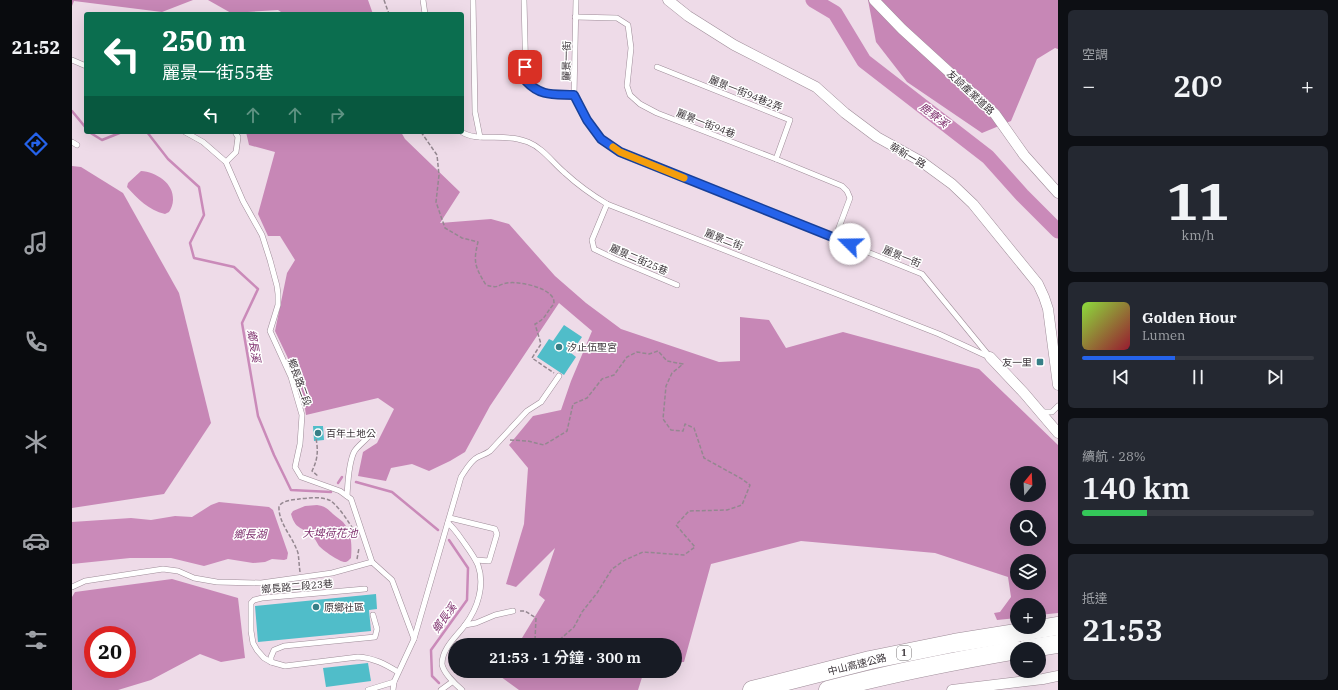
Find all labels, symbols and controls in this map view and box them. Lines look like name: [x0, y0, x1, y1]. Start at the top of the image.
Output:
text: 250 m: [162, 22, 246, 59]
icon: left: [96, 28, 148, 80]
text: 21:52: [12, 36, 60, 59]
street label: 麗景一街: [560, 41, 573, 81]
text: 空調: [1082, 46, 1108, 63]
pin: [508, 50, 542, 84]
icon: arrive: [514, 56, 536, 78]
text: 麗景一街55巷: [162, 61, 274, 84]
text: 20°: [1173, 66, 1223, 105]
street label: 友諒產業道路: [944, 67, 997, 118]
text: −: [1082, 71, 1095, 100]
text: +: [1301, 71, 1314, 100]
street label: 麗景一街94巷2弄: [707, 73, 784, 114]
water label: 鹿寮溪: [917, 99, 953, 132]
icon: left: [200, 104, 222, 126]
icon: ahead: [242, 104, 264, 126]
icon: ahead: [284, 104, 306, 126]
icon: right: [326, 104, 348, 126]
street label: 麗景一街94巷: [675, 106, 737, 141]
icon: directions: [22, 130, 50, 158]
street label: 華新一路: [887, 140, 928, 171]
text: 11: [1167, 167, 1229, 234]
position arrow: [829, 223, 871, 265]
street label: 麗景二街: [703, 226, 745, 253]
text: km/h: [1182, 227, 1214, 244]
icon: music: [22, 229, 50, 257]
street label: 麗景二街25巷: [608, 241, 670, 278]
street label: 麗景一街: [881, 243, 923, 270]
text: Golden Hour: [1142, 308, 1237, 327]
text: Lumen: [1142, 327, 1185, 344]
icon: phone: [22, 328, 50, 356]
water label: 鄉長溪: [245, 329, 264, 365]
place label: 汐止伍聖宮: [567, 341, 617, 354]
marker: 汐止伍聖宮: [554, 342, 564, 352]
street label: 鄉長路二段: [285, 356, 314, 408]
place label: 友一里: [1002, 356, 1032, 369]
marker: 友一里: [1035, 357, 1045, 367]
icon: previous: [1110, 366, 1132, 388]
icon: pause: [1187, 366, 1209, 388]
icon: next: [1264, 366, 1286, 388]
place label: 百年土地公: [326, 427, 376, 440]
icon: climate: [22, 428, 50, 456]
marker: 百年土地公: [313, 428, 323, 438]
text: 續航 · 28%: [1082, 448, 1146, 465]
north arrow: [1010, 466, 1046, 502]
map controls: [1010, 466, 1046, 678]
text: 140 km: [1082, 468, 1190, 507]
button: search: [1010, 510, 1046, 546]
water label: 大埤荷花池: [303, 526, 358, 540]
icon: car: [22, 527, 50, 555]
water label: 鄉長湖: [234, 527, 268, 541]
button: layers: [1010, 554, 1046, 590]
street label: 鄉長路二段23巷: [261, 577, 333, 596]
text: 抵達: [1082, 590, 1108, 607]
button: +: [1010, 598, 1046, 634]
water label: 鄉長溪: [429, 599, 461, 635]
place label: 原鄉社區: [324, 601, 364, 614]
marker: 原鄉社區: [311, 602, 321, 612]
text: 21:53: [1082, 610, 1163, 649]
icon: filters: [22, 626, 50, 654]
speed limit sign: 20: [84, 626, 136, 678]
button: −: [1010, 642, 1046, 678]
road number: 1: [897, 646, 911, 660]
text: 21:53 · 1 分鐘 · 300 m: [489, 648, 641, 667]
street label: 中山高速公路: [826, 651, 888, 678]

